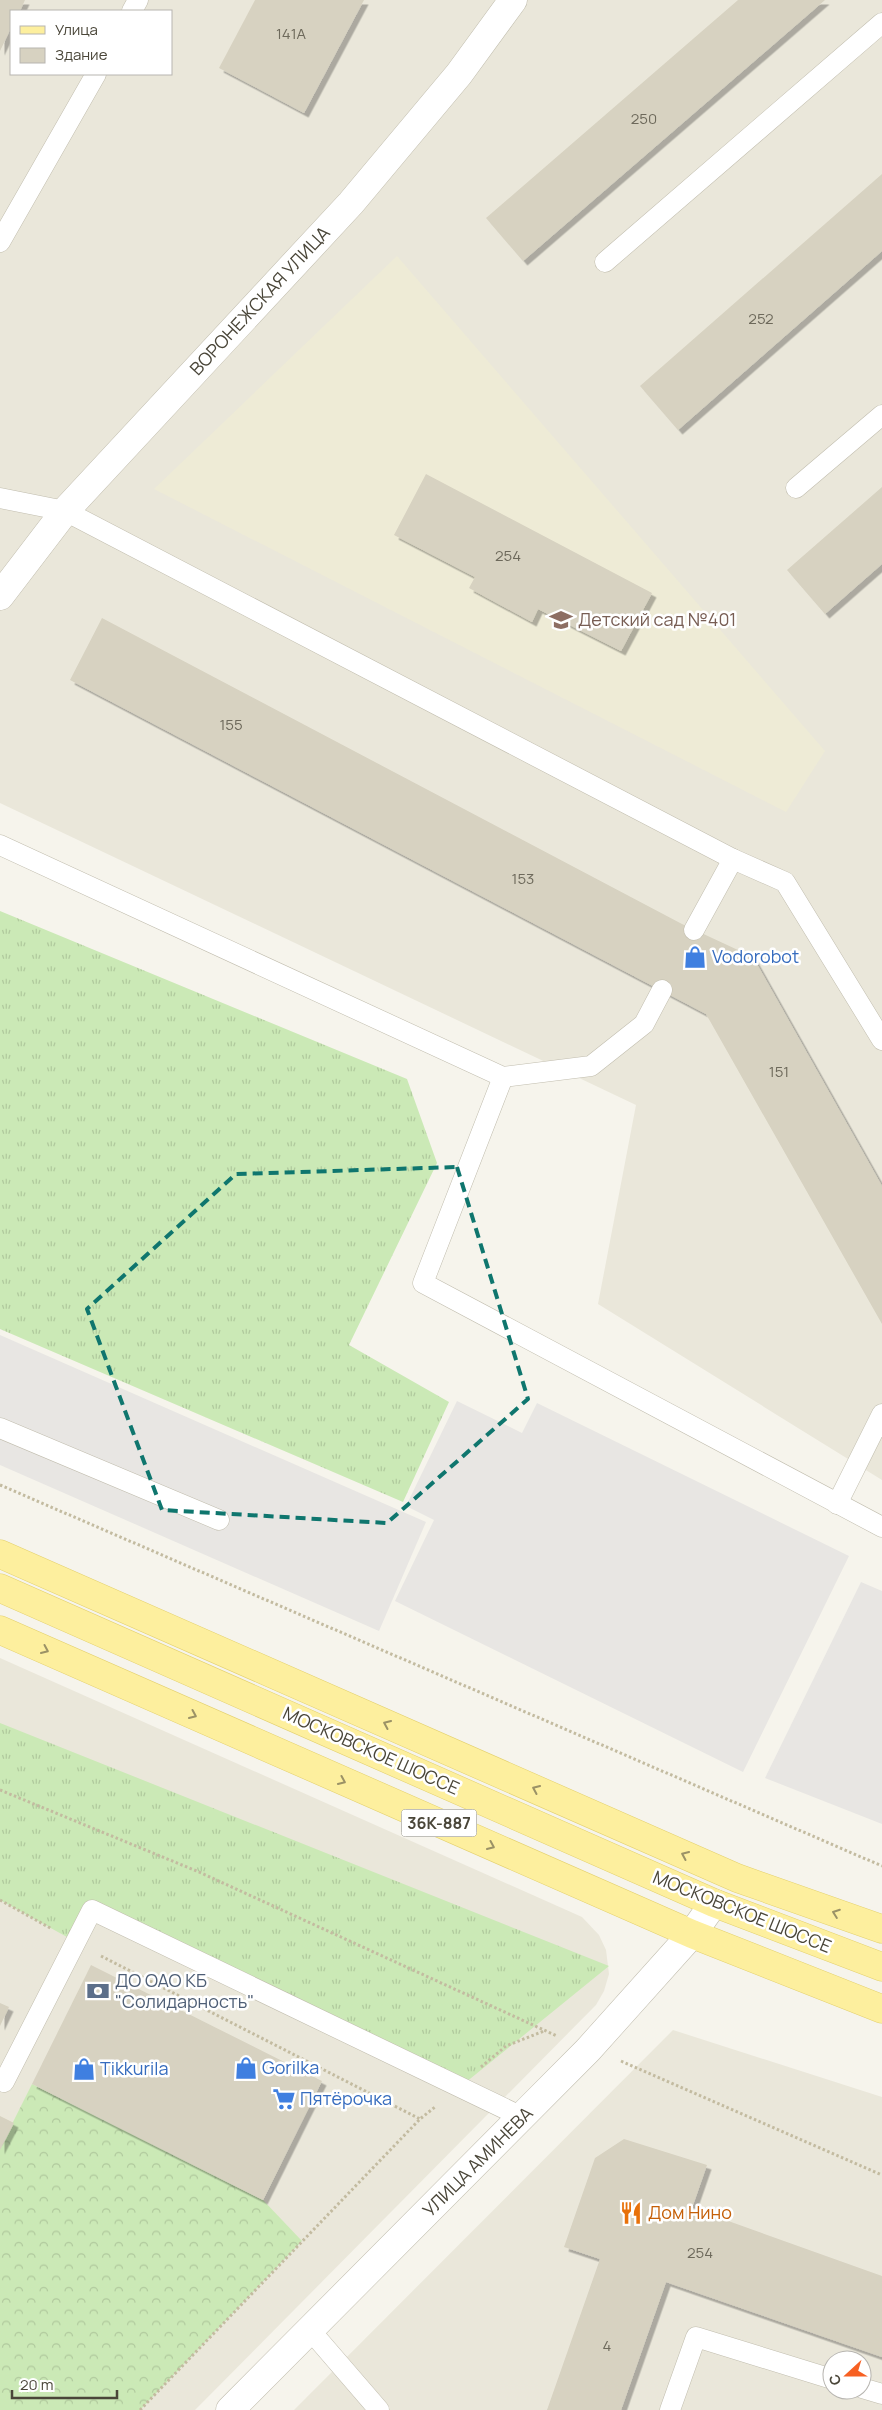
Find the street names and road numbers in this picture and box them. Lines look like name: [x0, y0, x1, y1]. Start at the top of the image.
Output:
street label: ВОРОНЕЖСКАЯ УЛИЦА: [184, 220, 335, 380]
street label: МОСКОВСКОЕ ШОССЕ: [280, 1700, 463, 1800]
road number: 36К-887: [402, 1810, 476, 1836]
street label: МОСКОВСКОЕ ШОССЕ: [650, 1864, 835, 1958]
street label: УЛИЦА АМИНЕВА: [417, 2101, 538, 2222]

